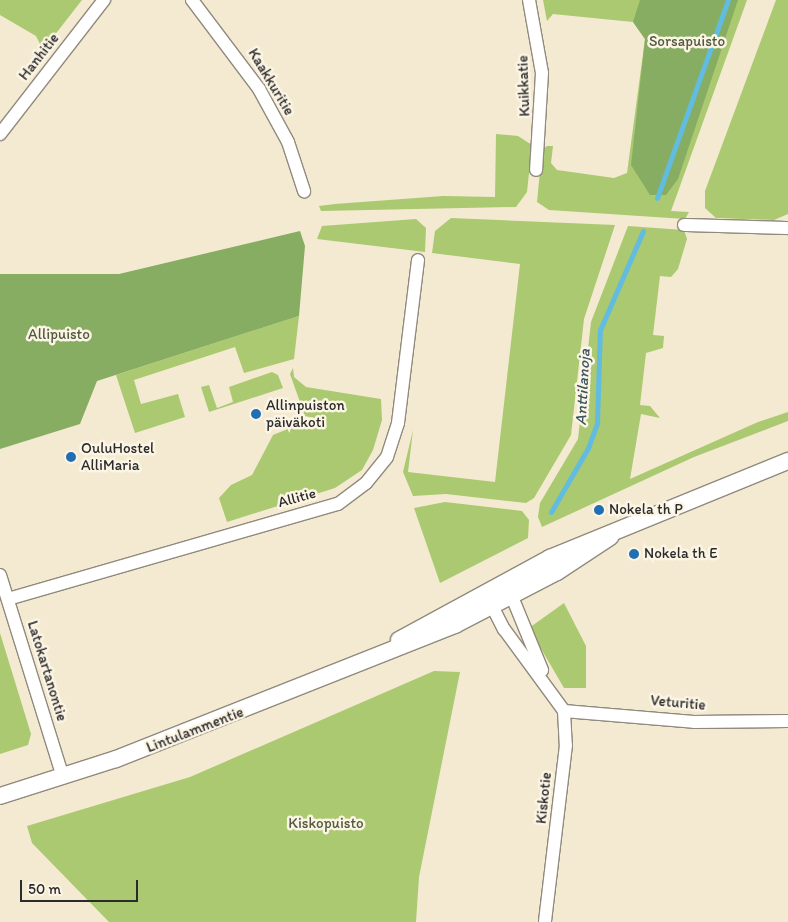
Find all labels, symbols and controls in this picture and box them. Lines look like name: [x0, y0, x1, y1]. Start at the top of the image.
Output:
street label: Hanhitie: [15, 30, 63, 84]
park label: Sorsapuisto: [649, 33, 725, 51]
street label: Kaakkuritie: [244, 45, 298, 119]
street label: Kuikkatie: [514, 55, 534, 117]
park label: Allipuisto: [28, 326, 90, 344]
water label: Anttilanoja: [571, 348, 595, 426]
place label: Allinpuiston päiväkoti: [266, 396, 345, 431]
marker: Allinpuiston päiväkoti: [250, 408, 262, 420]
place label: OuluHostel AlliMaria: [81, 439, 154, 474]
marker: OuluHostel AlliMaria: [65, 451, 77, 463]
street label: Allitie: [276, 484, 318, 512]
place label: Nokela th P: [609, 501, 682, 519]
marker: Nokela th P: [593, 504, 605, 516]
place label: Nokela th E: [644, 545, 717, 563]
marker: Nokela th E: [628, 548, 640, 560]
street label: Latokartanontie: [23, 619, 71, 723]
street label: Veturitie: [650, 692, 706, 714]
street label: Lintulammentie: [144, 703, 246, 757]
street label: Kiskotie: [532, 771, 556, 825]
park label: Kiskopuisto: [288, 815, 364, 833]
scale bar: [22, 870, 140, 902]
text: 50 m: [28, 880, 61, 898]

